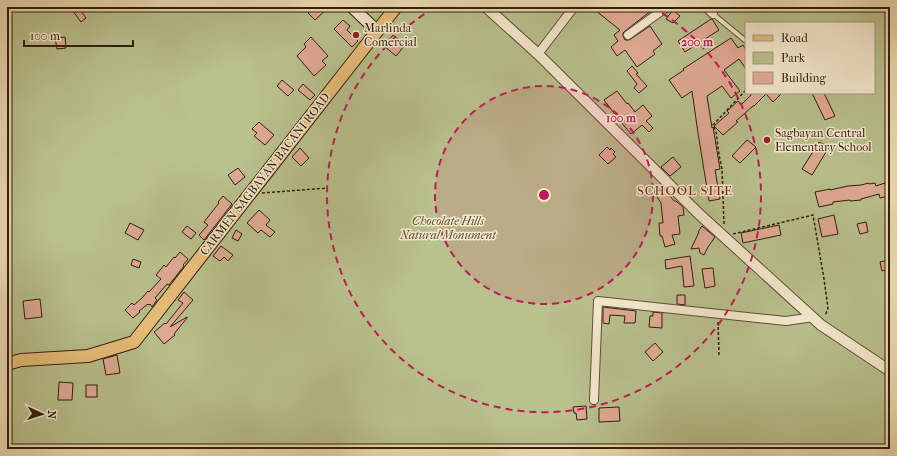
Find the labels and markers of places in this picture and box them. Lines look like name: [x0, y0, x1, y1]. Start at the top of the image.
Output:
place label: Marlinda Comercial: [364, 21, 417, 49]
marker: Marlinda Comercial: [351, 30, 361, 40]
place label: Sagbayan Central Elementary School: [775, 126, 872, 154]
marker: Sagbayan Central Elementary School: [762, 135, 772, 145]
centre of rings: [537, 188, 551, 202]

